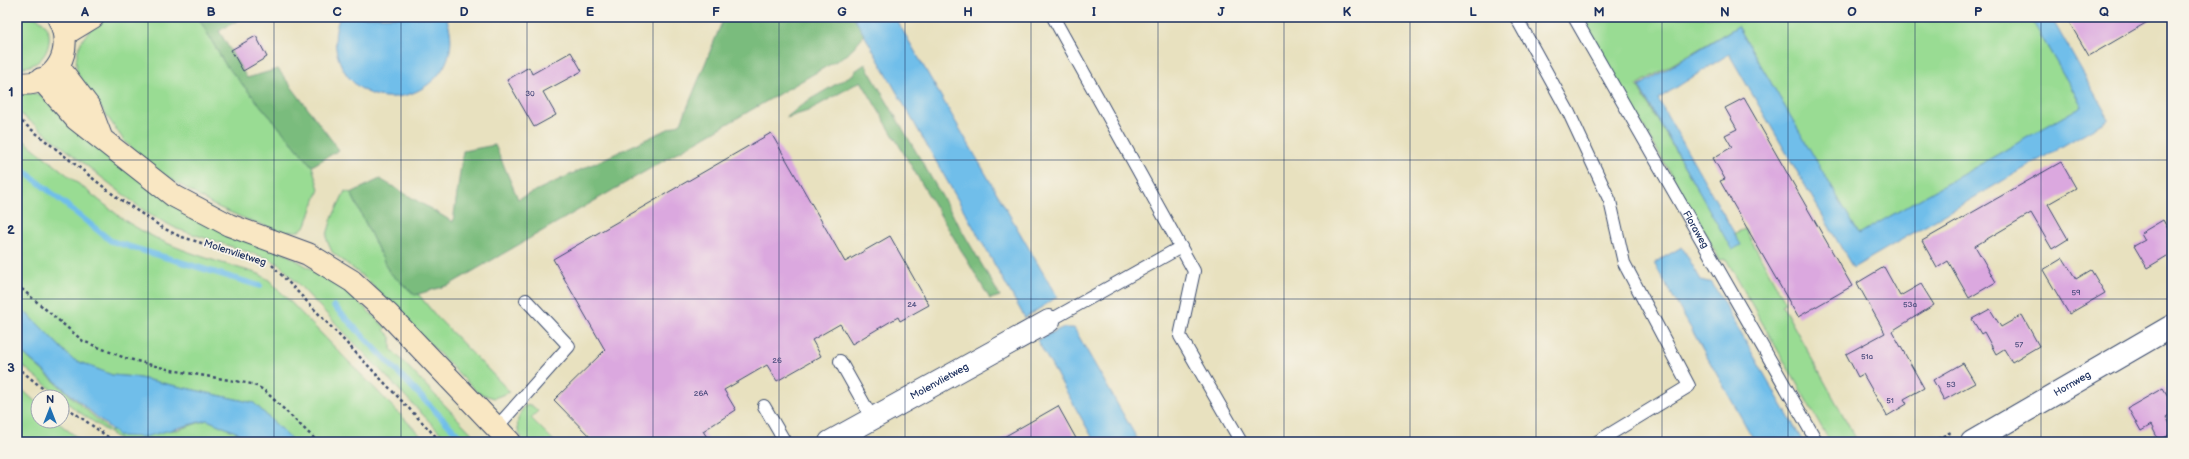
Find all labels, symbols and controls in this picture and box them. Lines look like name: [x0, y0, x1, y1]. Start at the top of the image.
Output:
text: A: [80, 4, 89, 20]
text: B: [206, 4, 216, 20]
text: C: [332, 4, 342, 20]
text: D: [459, 4, 469, 20]
text: E: [586, 4, 595, 20]
text: F: [712, 4, 720, 20]
text: G: [837, 4, 847, 20]
text: H: [963, 4, 973, 20]
text: I: [1092, 4, 1096, 20]
text: J: [1217, 4, 1225, 20]
text: K: [1343, 4, 1352, 20]
text: L: [1469, 4, 1477, 20]
text: M: [1593, 4, 1605, 20]
text: N: [1720, 4, 1730, 20]
text: O: [1847, 4, 1857, 20]
text: P: [1974, 4, 1983, 20]
text: Q: [2099, 4, 2109, 20]
text: 1: [8, 84, 14, 100]
house number: 30: [525, 89, 535, 98]
street label: Floraweg: [1680, 209, 1711, 251]
text: 2: [7, 222, 15, 238]
street label: Molenvlietweg: [202, 237, 268, 269]
house number: 59: [2071, 288, 2081, 297]
house number: 24: [907, 300, 917, 309]
house number: 53a: [1903, 300, 1917, 309]
house number: 57: [2015, 340, 2023, 349]
house number: 51a: [1861, 352, 1874, 361]
house number: 26: [772, 356, 782, 365]
text: 3: [7, 360, 15, 376]
street label: Molenvlietweg: [908, 361, 971, 402]
street label: Hornweg: [2052, 368, 2093, 399]
house number: 53: [1946, 380, 1956, 389]
north arrow: [30, 389, 70, 429]
house number: 26A: [694, 389, 708, 398]
text: N: [46, 393, 54, 406]
house number: 51: [1886, 396, 1894, 405]

